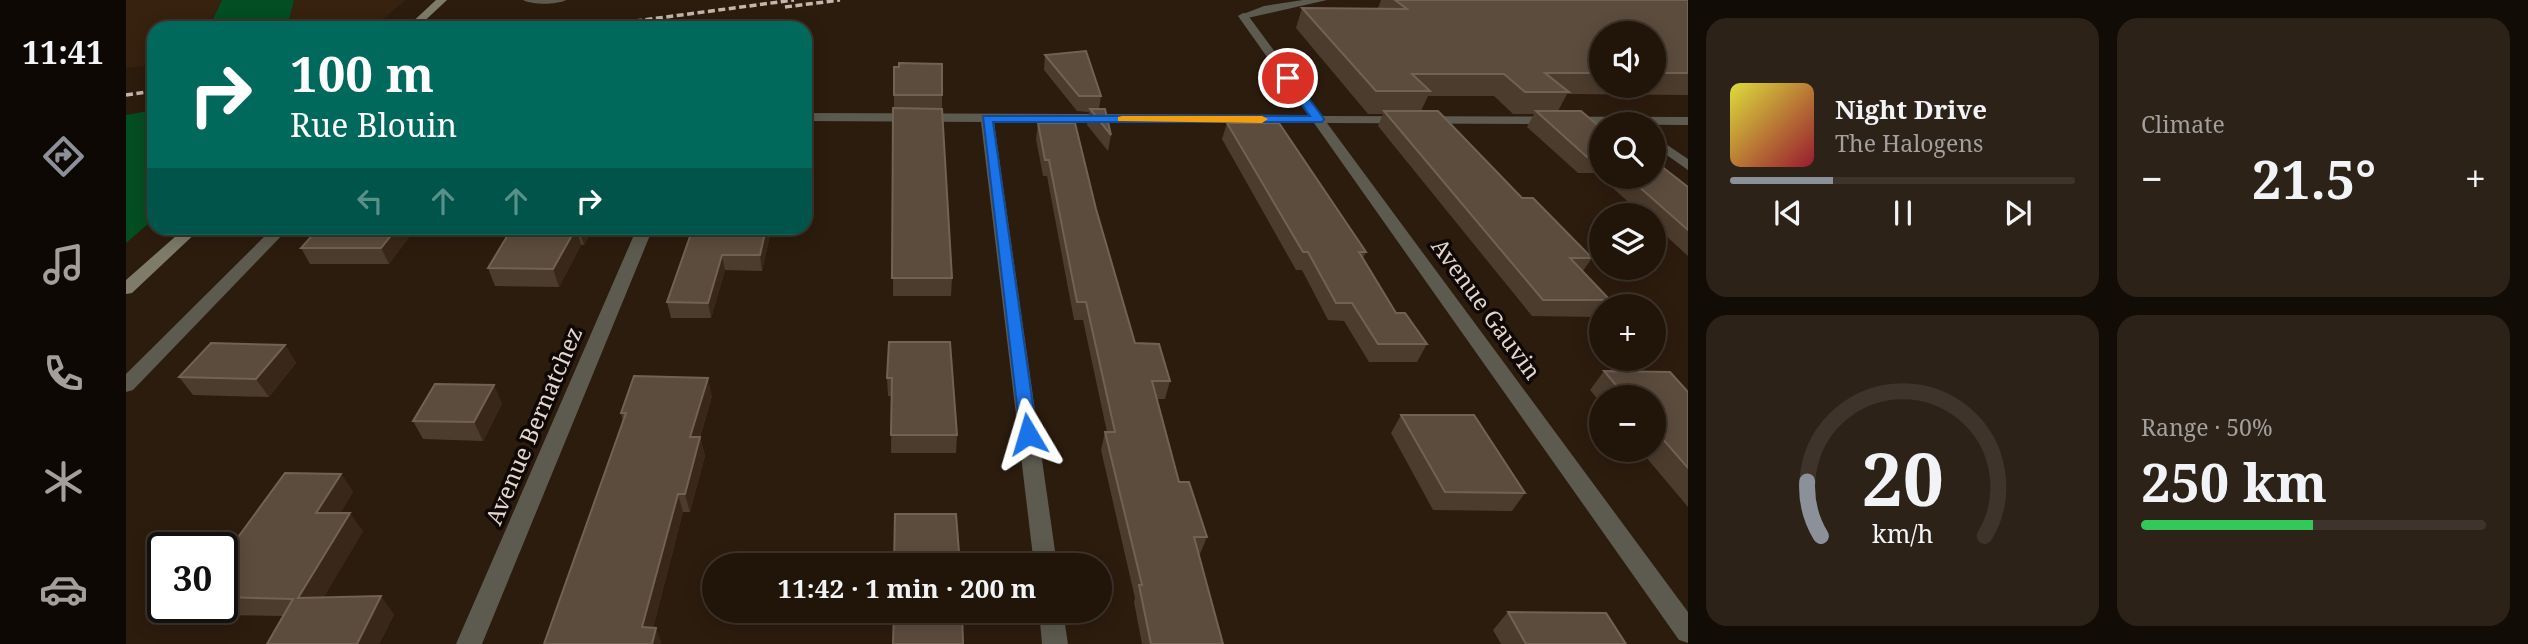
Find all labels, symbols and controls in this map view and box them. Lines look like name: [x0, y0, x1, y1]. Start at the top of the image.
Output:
map controls: [1589, 21, 1666, 462]
button: sound: [1589, 21, 1666, 98]
text: 11:41: [22, 30, 104, 73]
text: 100 m: [290, 40, 434, 106]
pin: [1258, 48, 1318, 108]
icon: right: [175, 49, 266, 140]
icon: arrive: [1269, 59, 1307, 97]
text: Night Drive: [1835, 91, 1987, 127]
text: Rue Blouin: [290, 103, 457, 146]
text: Climate: [2141, 108, 2225, 140]
button: search: [1589, 112, 1666, 189]
text: The Halogens: [1835, 127, 1983, 159]
icon: directions: [39, 132, 88, 181]
text: 21.5°: [2252, 143, 2376, 214]
text: −: [2141, 152, 2163, 204]
text: +: [2465, 152, 2486, 204]
icon: left: [351, 182, 389, 220]
icon: ahead: [424, 182, 462, 220]
icon: ahead: [497, 182, 535, 220]
icon: right: [570, 182, 608, 220]
icon: previous: [1769, 194, 1807, 232]
icon: pause: [1884, 194, 1922, 232]
icon: next: [1999, 194, 2037, 232]
button: layers: [1589, 203, 1666, 280]
street label: Avenue Gauvin: [1425, 231, 1549, 386]
icon: music: [39, 240, 88, 289]
button: +: [1589, 294, 1666, 371]
street label: Avenue Bernatchez: [477, 322, 589, 530]
icon: phone: [39, 349, 88, 398]
button: −: [1589, 385, 1666, 462]
position arrow: [991, 397, 1065, 471]
text: Range · 50%: [2141, 411, 2273, 443]
text: 20: [1861, 429, 1944, 528]
text: 250 km: [2141, 446, 2327, 517]
icon: climate: [39, 457, 88, 506]
text: km/h: [1872, 516, 1933, 550]
speed limit sign: 30: [147, 532, 238, 623]
icon: car: [39, 565, 88, 614]
text: 11:42 · 1 min · 200 m: [777, 570, 1037, 606]

